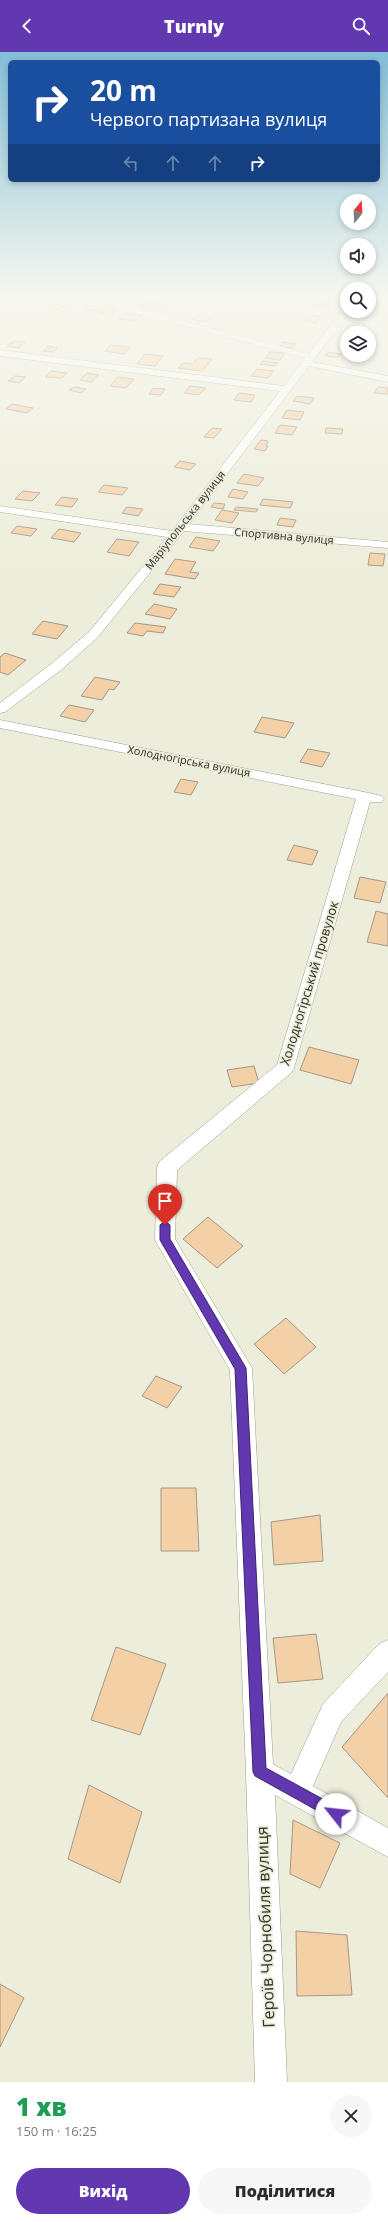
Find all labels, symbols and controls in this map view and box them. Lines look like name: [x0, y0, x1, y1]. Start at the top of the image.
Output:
text: Turnly: [164, 14, 224, 38]
icon: back: [16, 15, 38, 37]
icon: search: [350, 15, 372, 37]
text: 20 m: [90, 71, 157, 109]
icon: right: [24, 76, 76, 128]
text: Червого партизана вулиця: [90, 107, 327, 131]
icon: left: [120, 152, 142, 174]
icon: ahead: [162, 152, 184, 174]
icon: ahead: [204, 152, 226, 174]
icon: right: [246, 152, 268, 174]
north arrow: [340, 194, 376, 230]
map controls: [340, 194, 376, 362]
button: sound: [340, 238, 376, 274]
button: search: [340, 282, 376, 318]
button: layers: [340, 326, 376, 362]
street label: Маріупольська вулиця: [141, 467, 228, 572]
street label: Спортивна вулиця: [234, 524, 334, 547]
street label: Холодногірська вулиця: [127, 741, 252, 780]
street label: Холодногірський провулок: [275, 898, 343, 1068]
pin: [148, 1184, 182, 1225]
icon: arrive: [154, 1190, 176, 1212]
position arrow: [315, 1793, 357, 1835]
street label: Героїв Чорнобиля вулиця: [250, 1826, 280, 2028]
text: 1 хв: [16, 2090, 67, 2123]
button: close: [330, 2095, 372, 2137]
text: 150 m · 16:25: [16, 2122, 97, 2140]
button: Вихід: [16, 2168, 190, 2214]
button: Поділитися: [198, 2168, 372, 2214]

